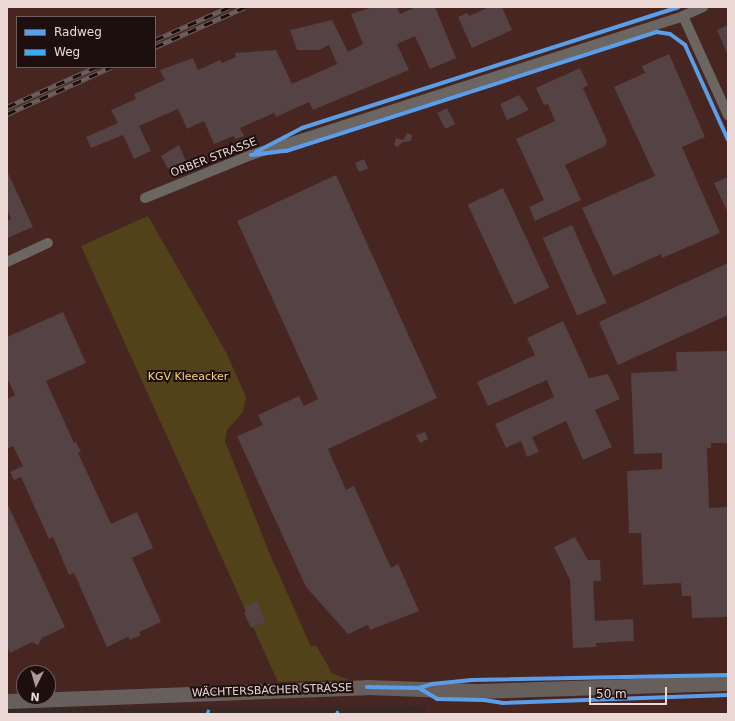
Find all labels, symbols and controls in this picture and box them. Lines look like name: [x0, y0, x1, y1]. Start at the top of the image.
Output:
legend: [16, 16, 156, 68]
text: Radweg: [54, 25, 102, 39]
text: Weg: [54, 45, 80, 59]
street label: ORBER STRASSE: [169, 135, 259, 181]
park label: KGV Kleeacker: [148, 370, 228, 384]
north arrow: [16, 665, 56, 705]
scale bar: [591, 679, 669, 705]
street label: WÄCHTERSBACHER STRASSE: [192, 682, 352, 700]
text: 50 m: [596, 687, 627, 701]
text: N: [30, 690, 40, 703]

